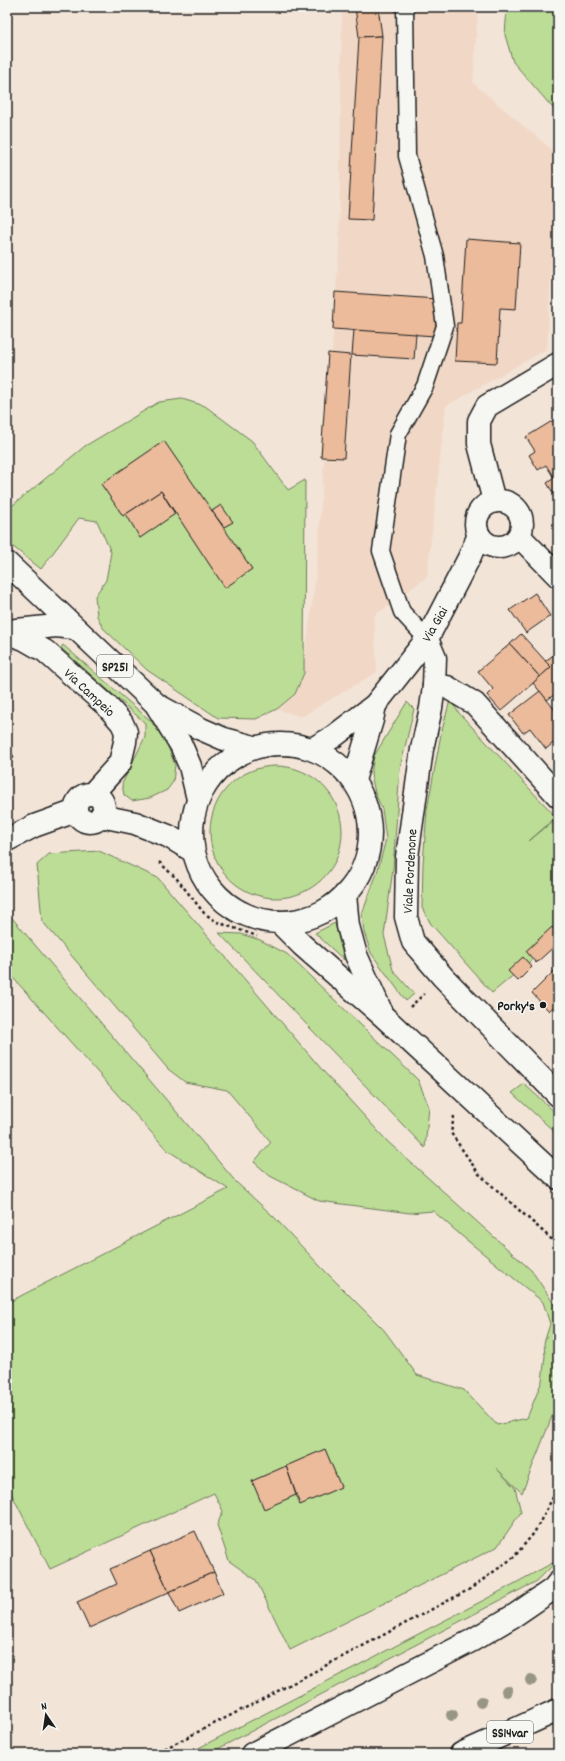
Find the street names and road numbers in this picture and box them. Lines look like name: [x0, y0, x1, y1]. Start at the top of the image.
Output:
street label: Via Giai: [418, 603, 454, 646]
road number: SP251: [97, 655, 133, 677]
street label: Via Campeio: [59, 664, 119, 722]
street label: Viale Pordenone: [399, 828, 423, 914]
road number: SS14var: [487, 1721, 533, 1743]

